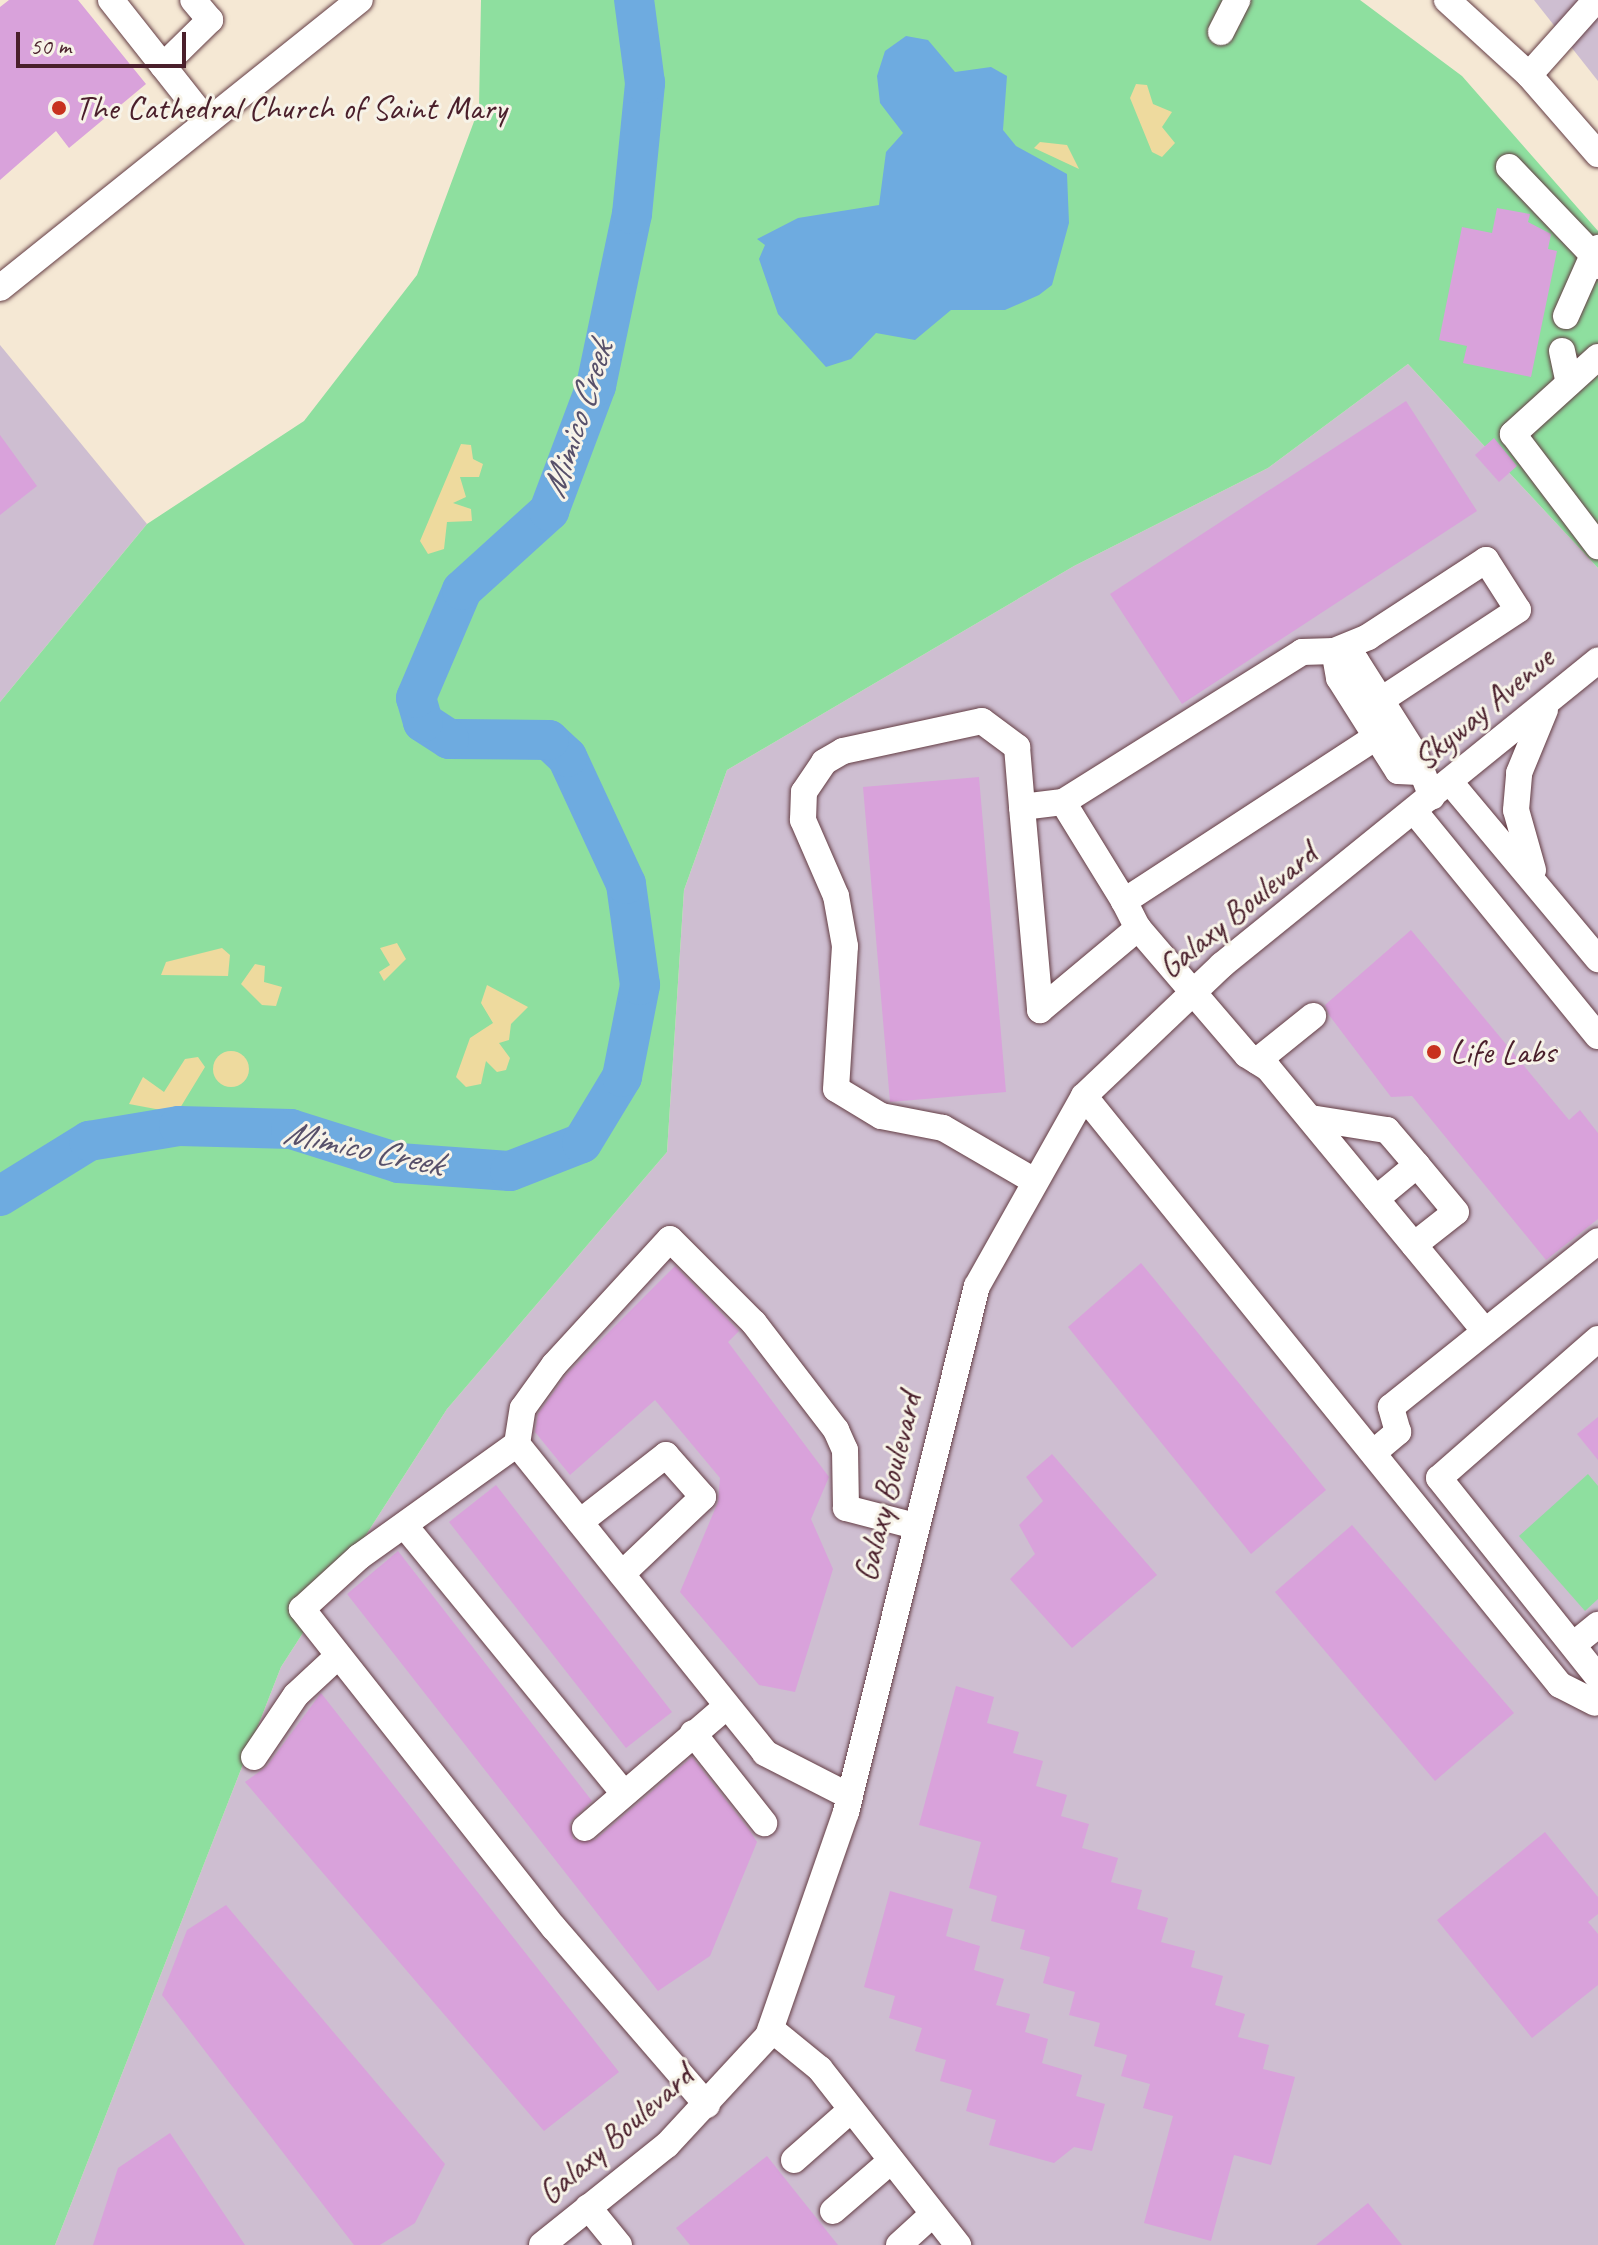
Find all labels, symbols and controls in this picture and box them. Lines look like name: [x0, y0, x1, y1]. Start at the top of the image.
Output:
scale bar: [20, 16, 190, 66]
text: 50 m: [30, 31, 71, 61]
place label: The Cathedral Church of Saint Mary: [75, 88, 507, 128]
marker: The Cathedral Church of Saint Mary: [50, 99, 68, 117]
water label: Mimico Creek: [532, 337, 622, 503]
street label: Skyway Avenue: [1405, 638, 1561, 778]
street label: Galaxy Boulevard: [1149, 833, 1325, 987]
place label: Life Labs: [1450, 1032, 1556, 1072]
marker: Life Labs: [1425, 1043, 1443, 1061]
water label: Mimico Creek: [280, 1110, 446, 1186]
street label: Galaxy Boulevard: [844, 1388, 930, 1586]
street label: Galaxy Boulevard: [529, 2055, 701, 2213]

